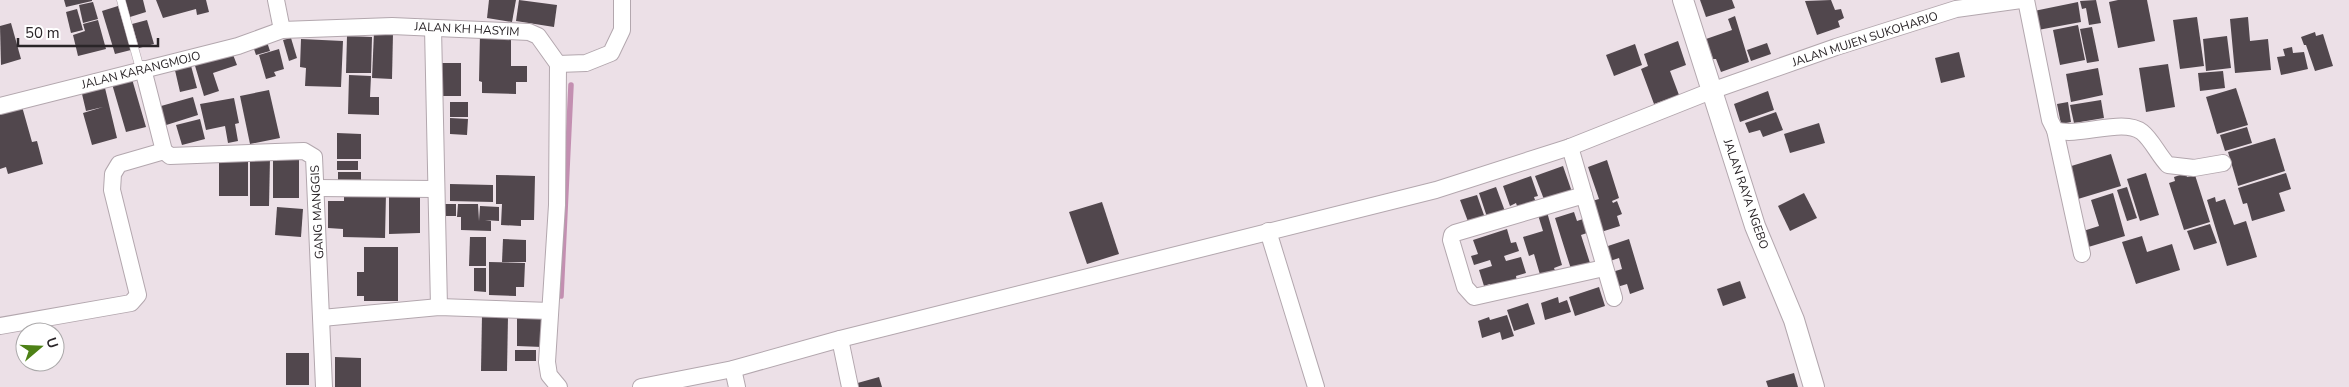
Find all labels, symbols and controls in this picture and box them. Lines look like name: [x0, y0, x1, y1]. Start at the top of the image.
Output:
street label: JALAN MUJEN SUKOHARJO: [1789, 8, 1940, 71]
scale bar: [18, 15, 158, 47]
street label: JALAN KH HASYIM: [413, 18, 520, 40]
text: 50 m: [25, 23, 60, 43]
street label: JALAN KARANGMOJO: [79, 47, 202, 93]
street label: JALAN RAYA NGEBO: [1719, 136, 1772, 251]
street label: GANG MANGGIS: [307, 165, 327, 259]
north arrow: [15, 322, 65, 372]
text: U: [41, 335, 62, 351]

